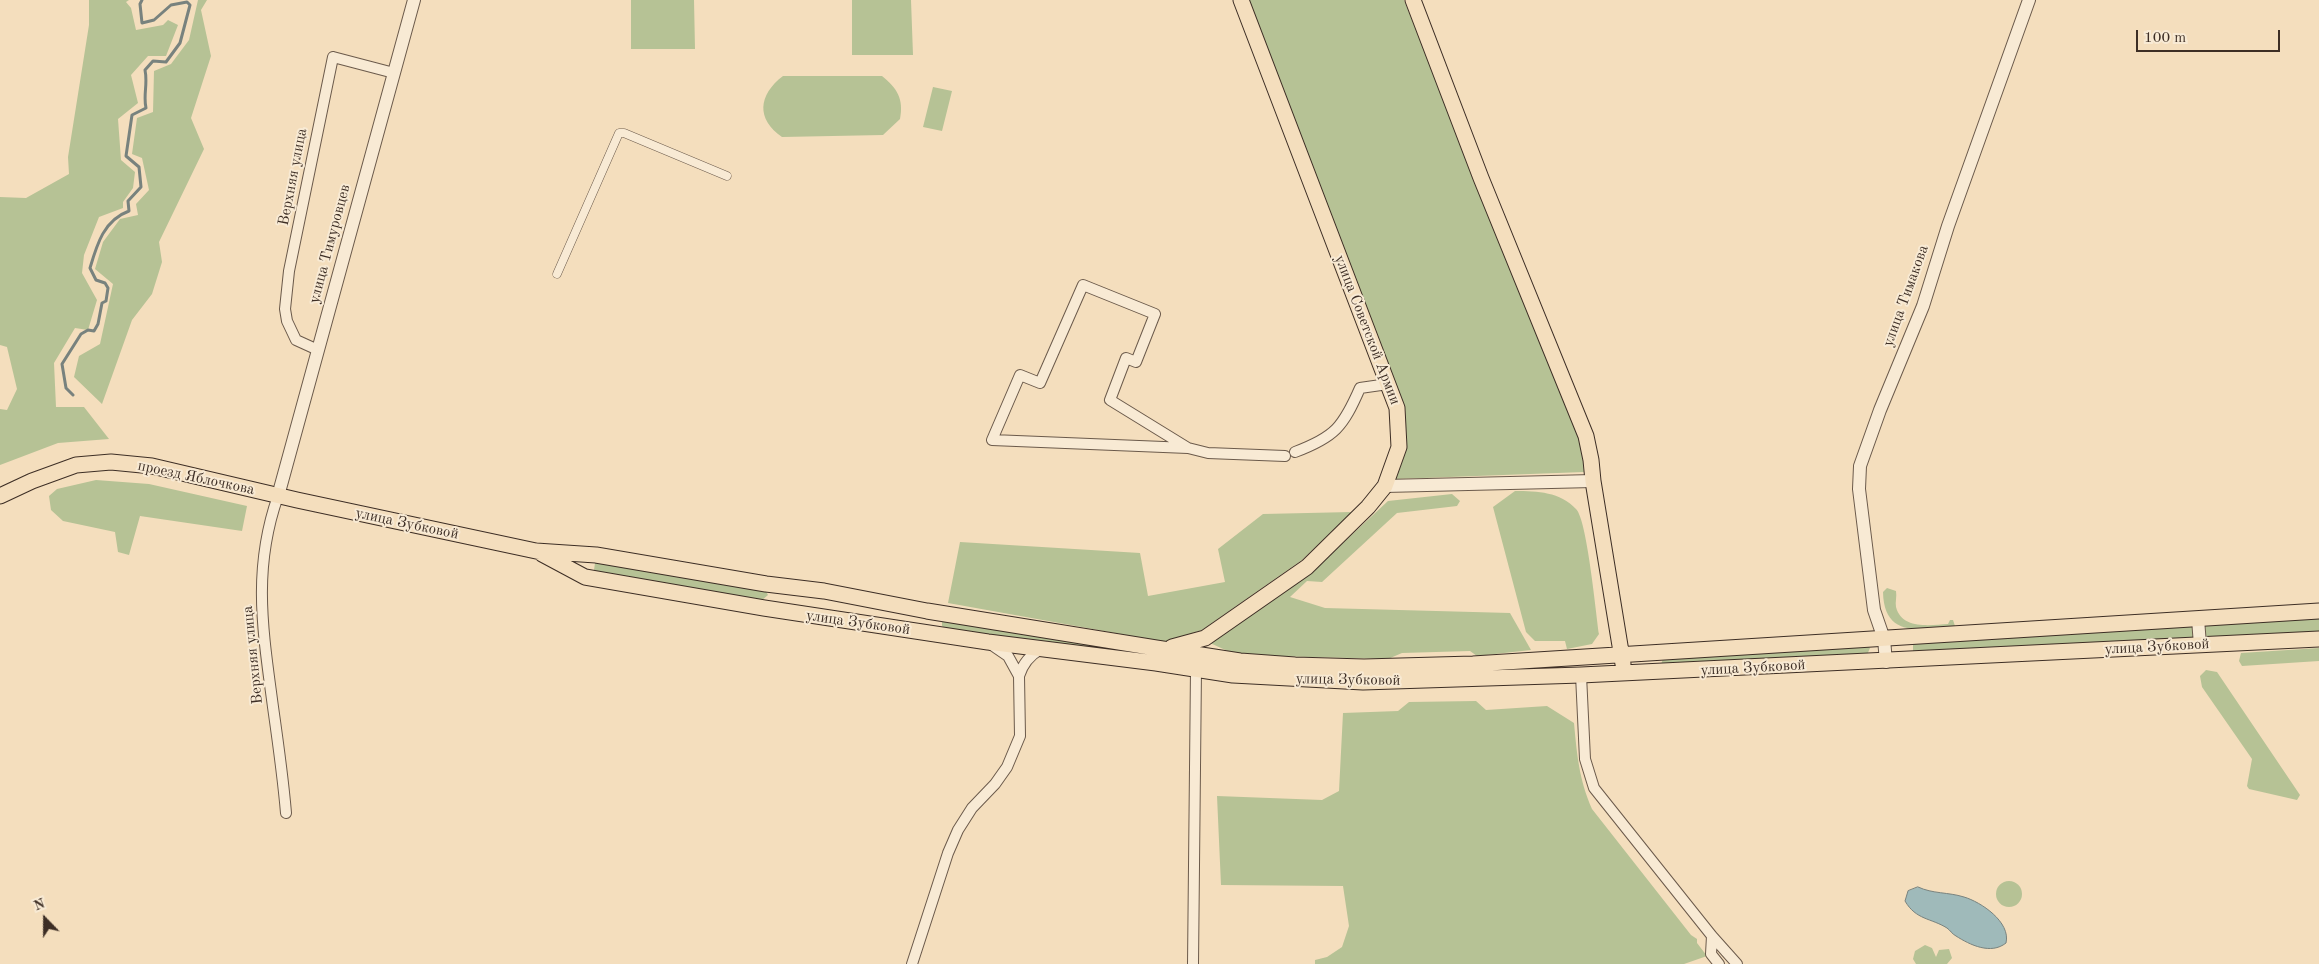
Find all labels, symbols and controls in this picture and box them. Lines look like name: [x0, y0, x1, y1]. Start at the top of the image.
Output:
scale bar: [2139, 20, 2283, 52]
text: 100 m: [2144, 31, 2186, 46]
street label: Верхняя улица: [275, 127, 311, 227]
street label: улица Тимуровцев: [305, 182, 355, 306]
street label: улица Тимакова: [1879, 243, 1933, 349]
street label: улица Советской Армии: [1330, 253, 1404, 407]
street label: проезд Яблочкова: [136, 457, 256, 499]
street label: улица Зубковой: [354, 504, 460, 544]
street label: Верхняя улица: [239, 605, 267, 705]
street label: улица Зубковой: [805, 607, 911, 639]
street label: улица Зубковой: [2104, 635, 2210, 659]
street label: улица Зубковой: [1700, 656, 1806, 680]
street label: улица Зубковой: [1295, 670, 1401, 690]
north arrow: [20, 894, 70, 944]
text: N: [32, 897, 47, 914]

